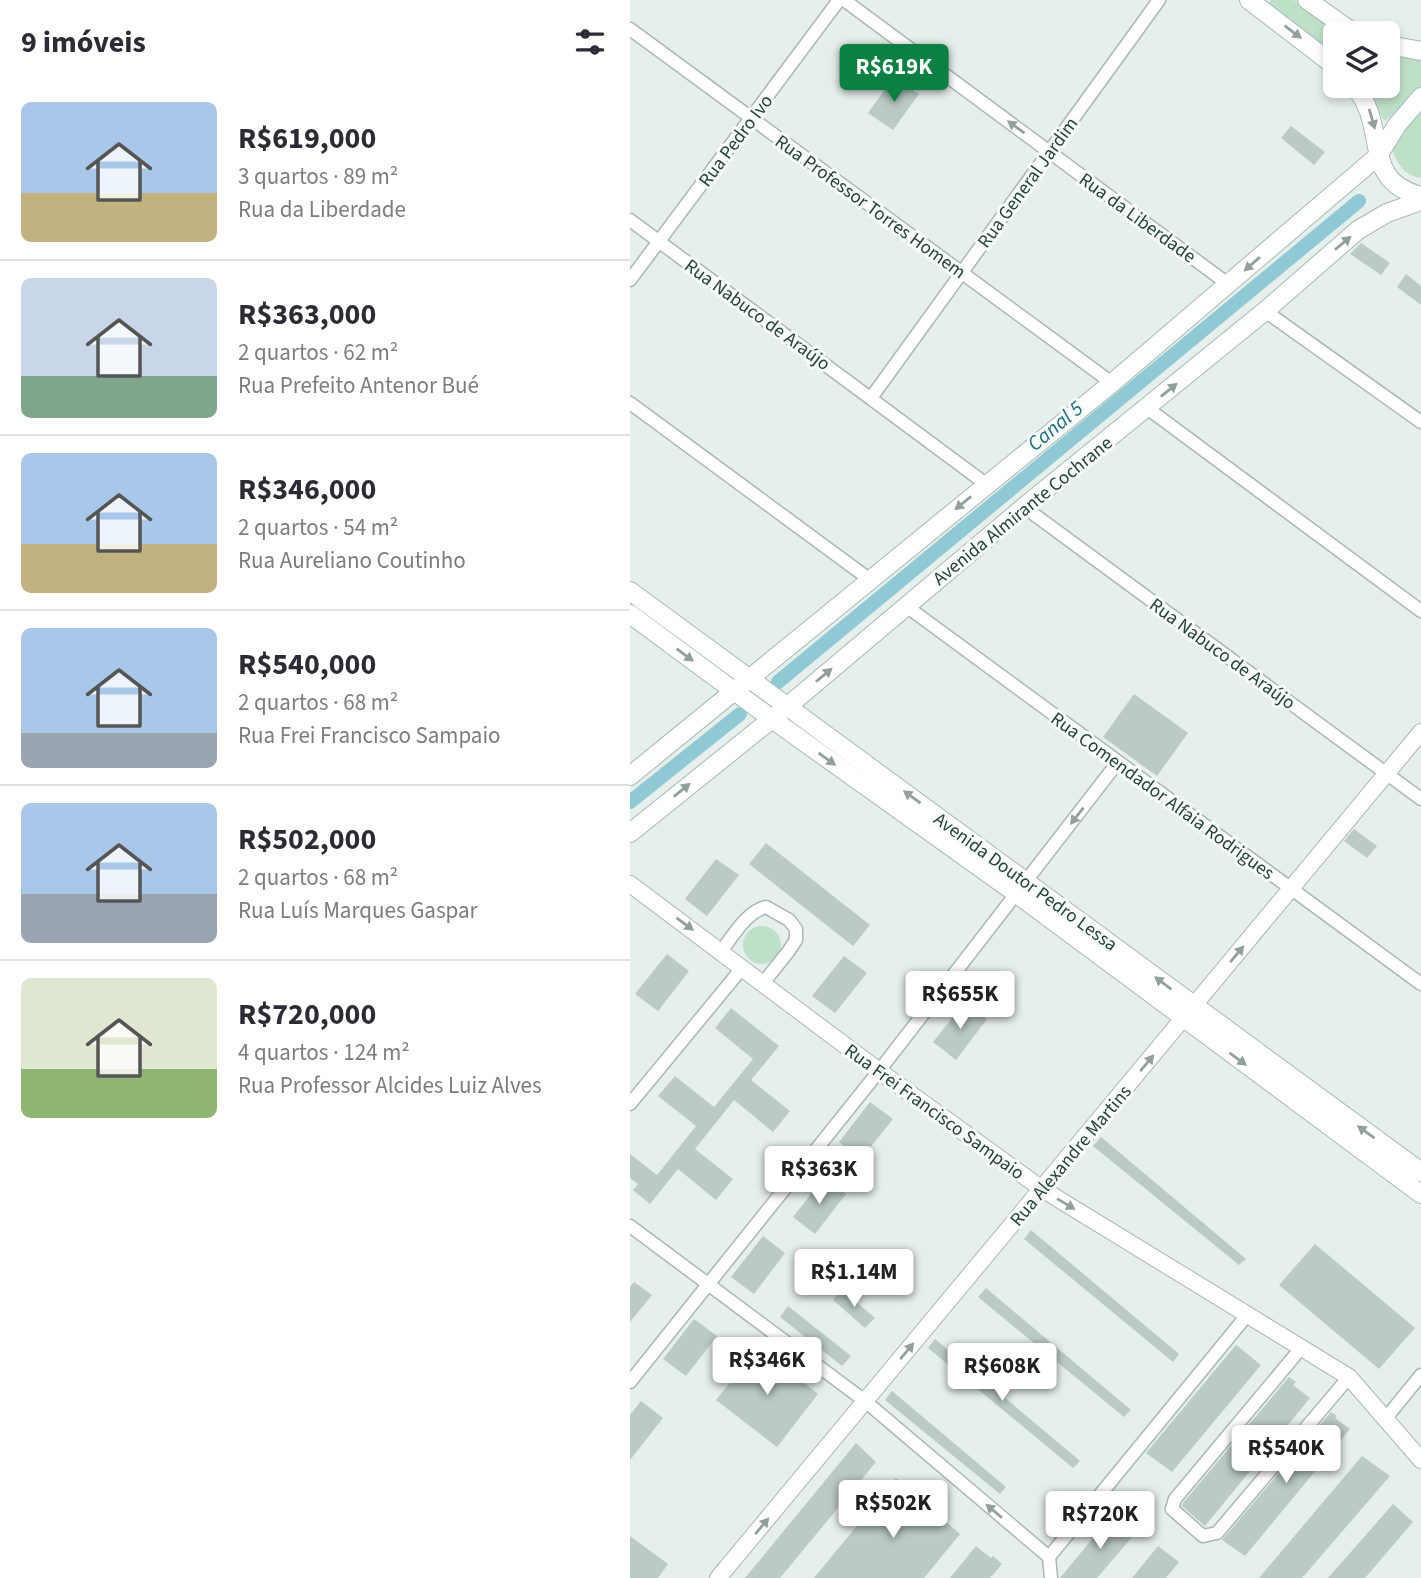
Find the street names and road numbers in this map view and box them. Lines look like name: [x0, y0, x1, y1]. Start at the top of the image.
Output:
street label: Rua Pedro Ivo: [692, 89, 780, 193]
street label: Rua General Jardim: [971, 112, 1085, 254]
street label: Rua Professor Torres Homem: [769, 129, 971, 286]
street label: Rua da Liberdade: [1073, 167, 1201, 270]
street label: Rua Nabuco de Araújo: [679, 253, 836, 377]
street label: Avenida Almirante Cochrane: [927, 430, 1119, 592]
street label: Rua Nabuco de Araújo: [1144, 592, 1301, 716]
street label: Rua Comendador Alfaia Rodrigues: [1045, 706, 1280, 887]
street label: Avenida Doutor Pedro Lessa: [928, 806, 1123, 958]
street label: Rua Frei Francisco Sampaio: [838, 1038, 1030, 1187]
street label: Rua Alexandre Martins: [1004, 1080, 1138, 1232]

